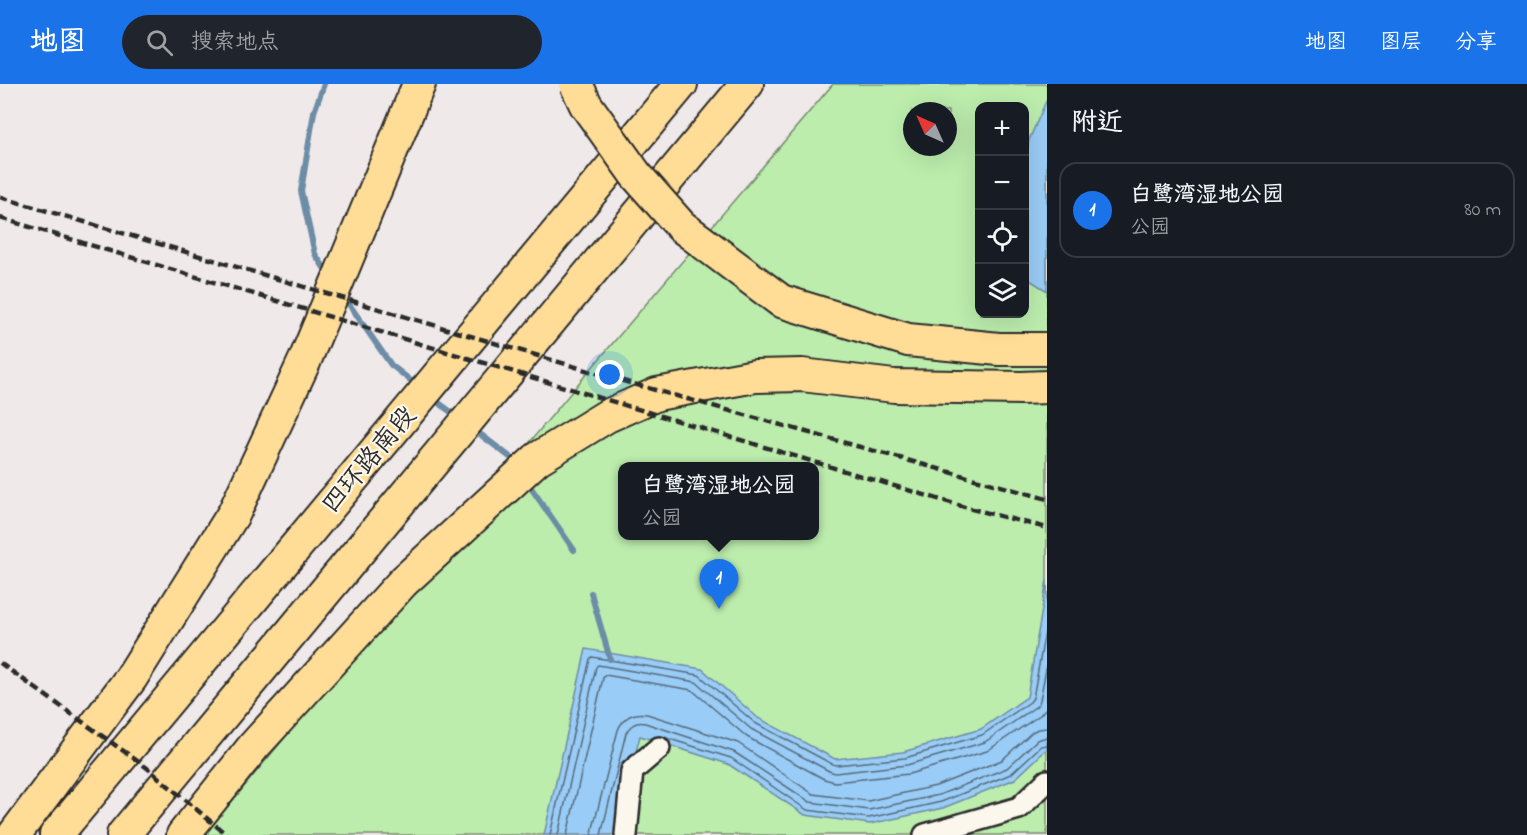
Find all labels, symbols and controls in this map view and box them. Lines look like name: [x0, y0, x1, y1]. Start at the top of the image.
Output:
search box: [122, 15, 542, 69]
text: 地图: [30, 23, 86, 64]
icon: search: [143, 26, 176, 59]
text: 搜索地点: [191, 27, 279, 59]
text: 地图: [1305, 28, 1347, 58]
text: 图层: [1380, 28, 1422, 58]
text: 分享: [1455, 28, 1497, 58]
north arrow: [903, 102, 957, 156]
map controls: [975, 102, 1029, 318]
button: +: [975, 102, 1029, 156]
text: 附近: [1071, 105, 1123, 143]
button: −: [975, 156, 1029, 210]
text: 白鹭湾湿地公园: [1130, 180, 1284, 212]
text: 1: [1089, 196, 1096, 225]
text: 80 m: [1464, 196, 1501, 225]
button: locate: [975, 210, 1029, 264]
text: 公园: [1130, 214, 1170, 243]
button: layers: [975, 264, 1029, 318]
your location: [595, 360, 624, 389]
street label: 四环路南段: [314, 399, 427, 523]
popup: [618, 462, 819, 540]
text: 白鹭湾湿地公园: [641, 471, 796, 503]
text: 公园: [641, 505, 681, 534]
pin: 1: [700, 560, 738, 609]

